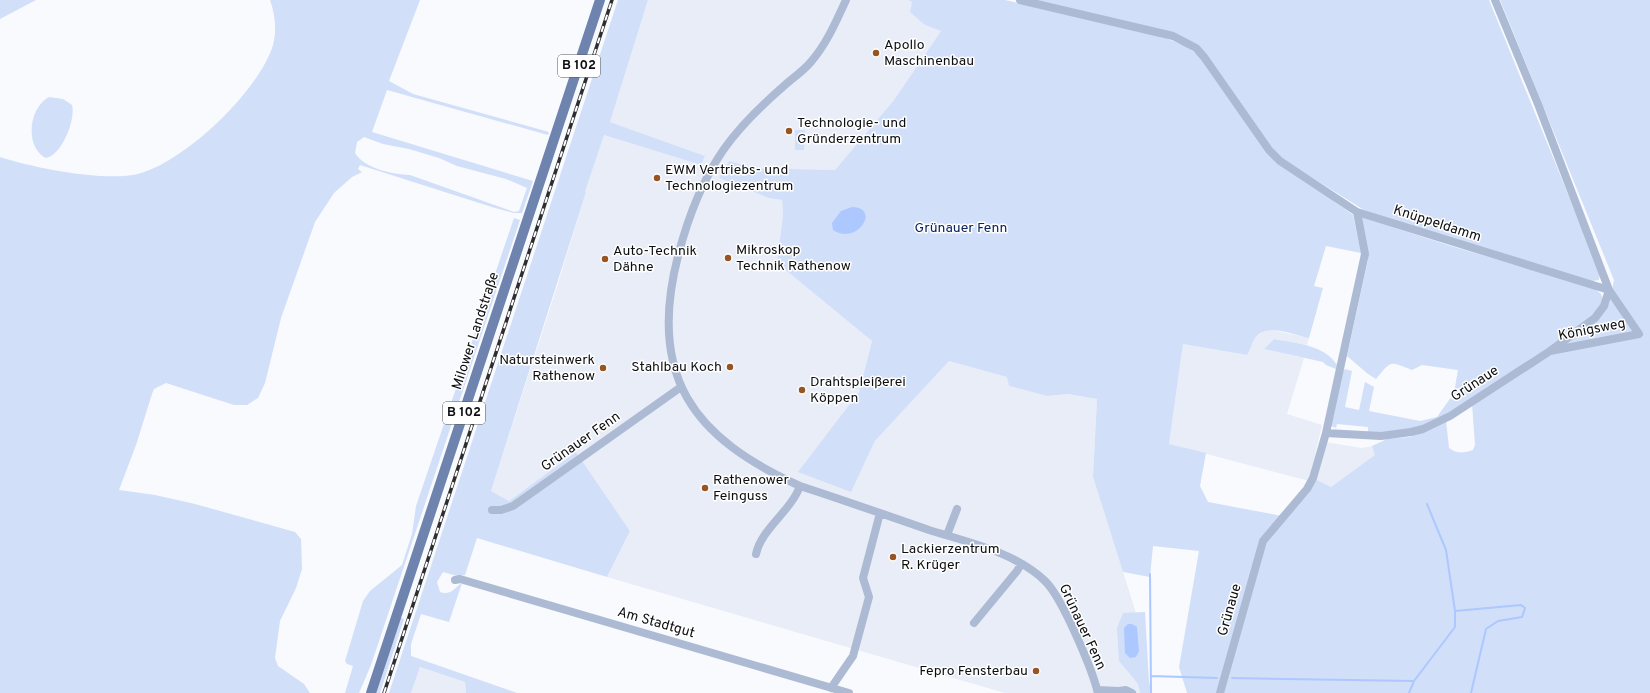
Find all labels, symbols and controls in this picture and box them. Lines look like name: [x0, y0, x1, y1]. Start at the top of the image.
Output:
place label: Apollo Maschinenbau: [884, 37, 974, 70]
marker: Apollo Maschinenbau: [871, 48, 881, 58]
road number: B 102: [558, 55, 600, 77]
place label: Technologie- und Gründerzentrum: [797, 115, 906, 148]
marker: Technologie- und Gründerzentrum: [784, 126, 794, 136]
place label: EWM Vertriebs- und Technologiezentrum: [665, 162, 793, 195]
marker: EWM Vertriebs- und Technologiezentrum: [652, 173, 662, 183]
street label: Knüppeldamm: [1391, 202, 1483, 246]
park label: Grünauer Fenn: [915, 220, 1007, 237]
place label: Mikroskop Technik Rathenow: [736, 242, 851, 275]
place label: Auto-Technik Dähne: [613, 243, 697, 276]
marker: Mikroskop Technik Rathenow: [723, 253, 733, 263]
marker: Auto-Technik Dähne: [600, 254, 610, 264]
street label: Milower Landstraße: [449, 270, 503, 392]
street label: Königsweg: [1557, 315, 1627, 345]
place label: Natursteinwerk Rathenow: [499, 352, 595, 385]
place label: Stahlbau Koch: [631, 359, 722, 376]
marker: Stahlbau Koch: [725, 362, 735, 372]
street label: Grünaue: [1448, 362, 1502, 406]
marker: Natursteinwerk Rathenow: [598, 363, 608, 373]
place label: Drahtspleißerei Köppen: [810, 374, 906, 407]
marker: Drahtspleißerei Köppen: [797, 385, 807, 395]
road number: B 102: [443, 402, 485, 424]
street label: Grünauer Fenn: [538, 408, 624, 476]
place label: Rathenower Feinguss: [713, 472, 789, 505]
marker: Rathenower Feinguss: [700, 483, 710, 493]
place label: Lackierzentrum R. Krüger: [901, 541, 1000, 574]
marker: Lackierzentrum R. Krüger: [888, 552, 898, 562]
street label: Grünauer Fenn: [1055, 581, 1109, 673]
street label: Grünaue: [1214, 582, 1246, 638]
street label: Am Stadtgut: [615, 604, 697, 642]
place label: Fepro Fensterbau: [919, 663, 1028, 680]
marker: Fepro Fensterbau: [1031, 666, 1041, 676]

